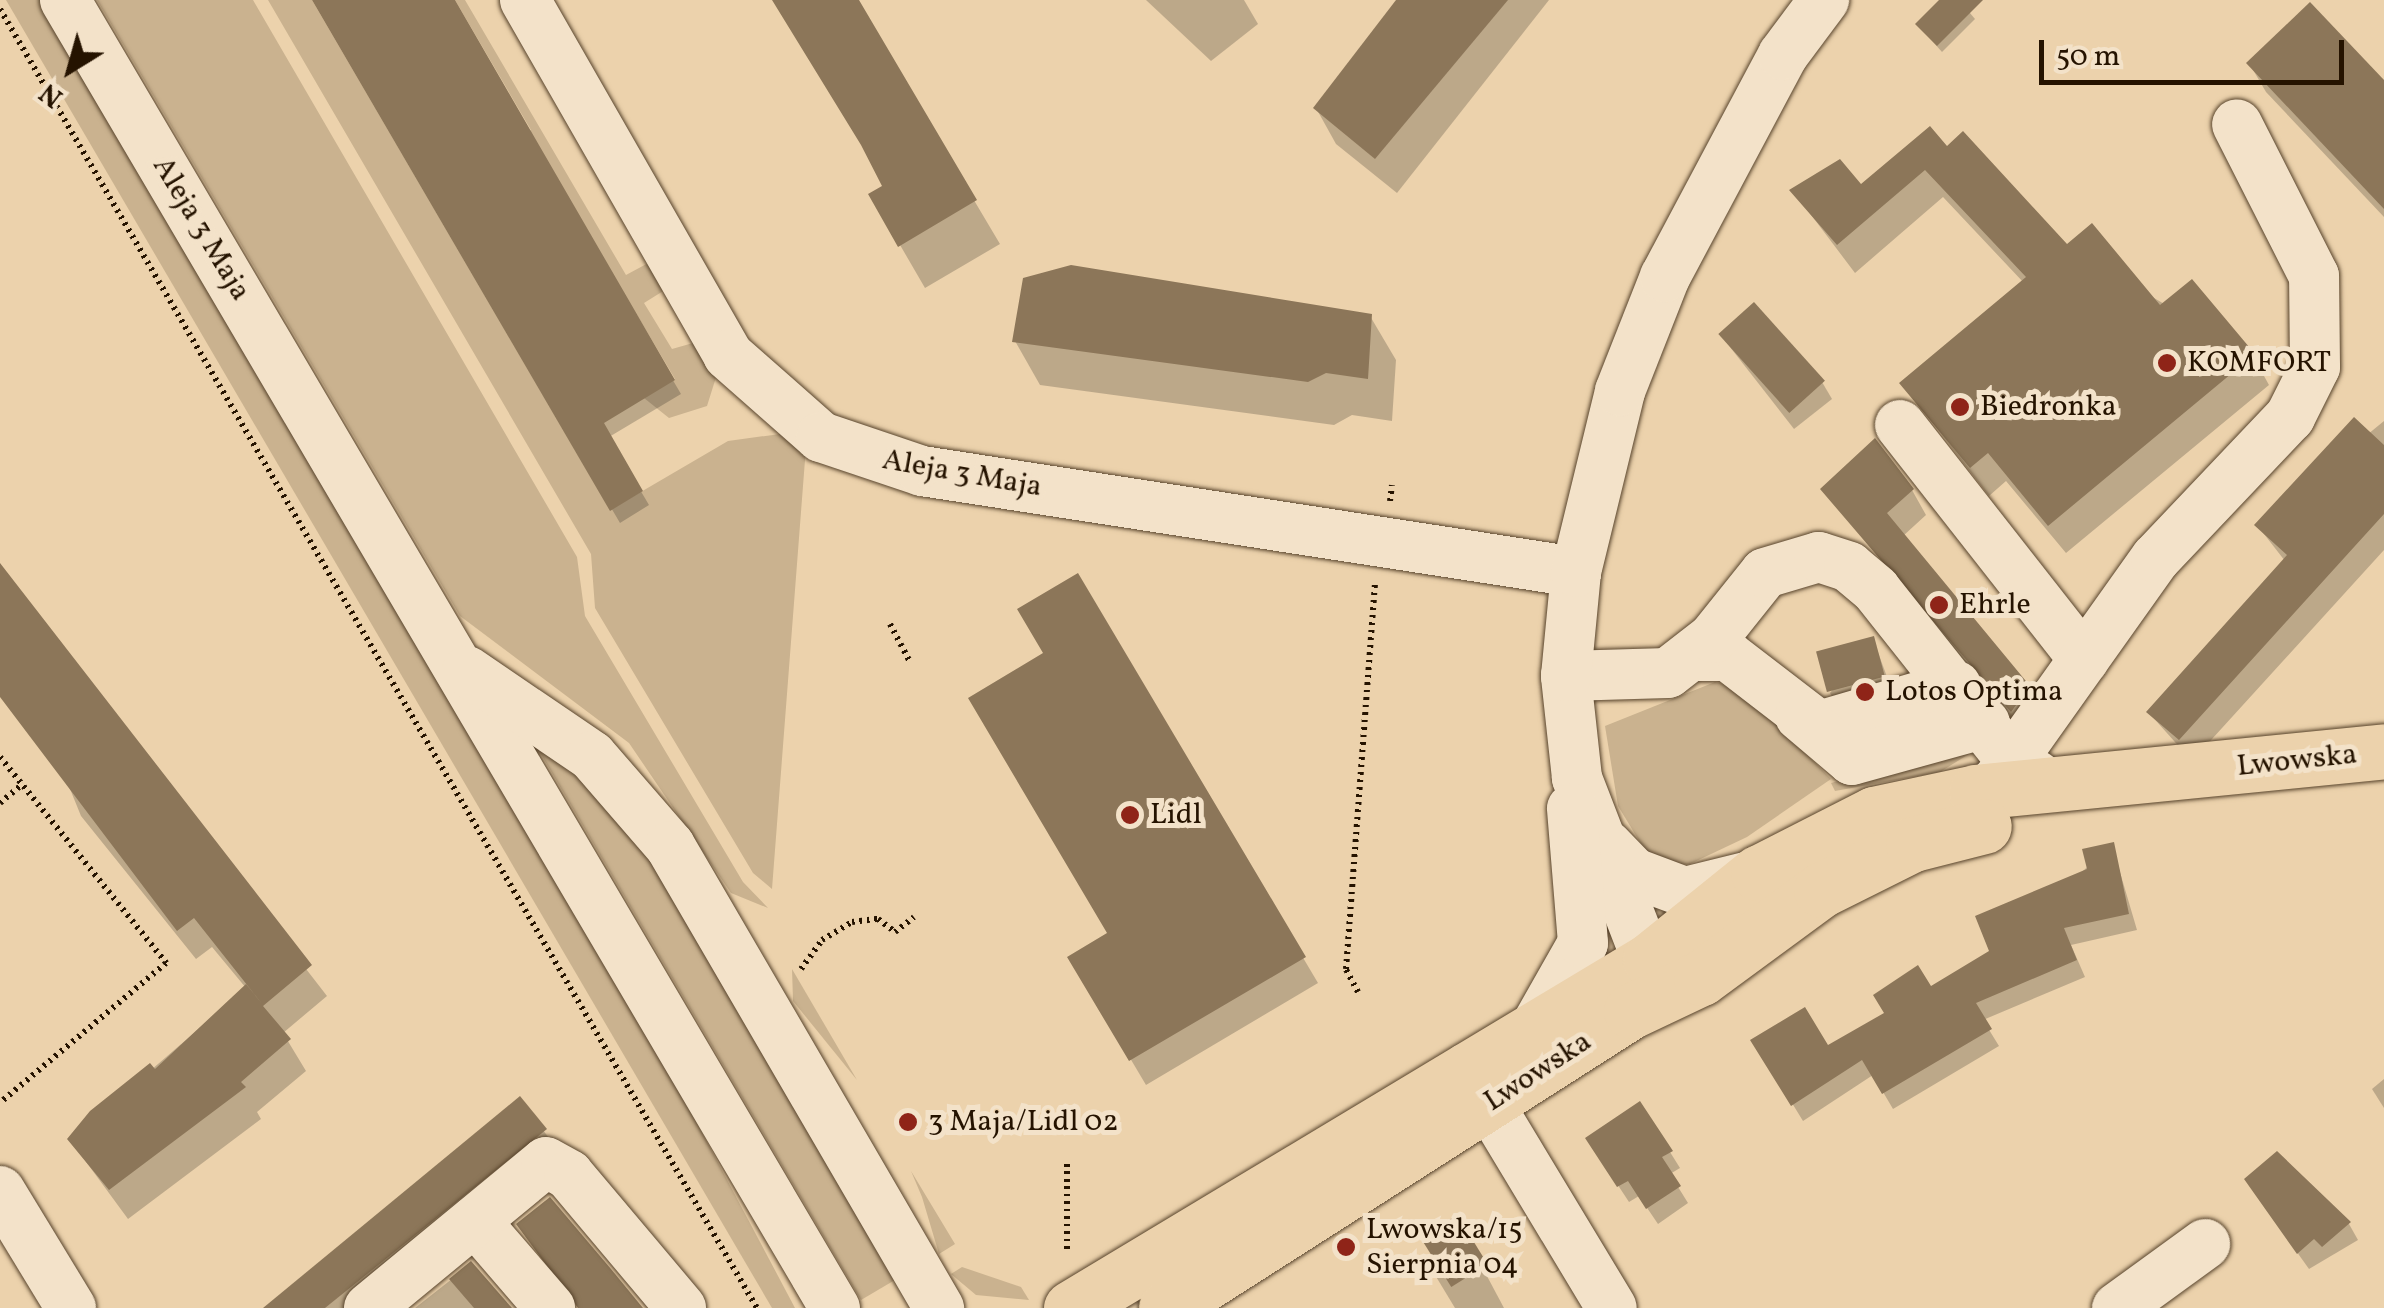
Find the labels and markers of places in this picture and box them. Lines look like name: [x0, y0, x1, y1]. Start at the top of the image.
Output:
place label: KOMFORT: [2187, 345, 2331, 381]
marker: KOMFORT: [2156, 352, 2178, 374]
place label: Biedronka: [1980, 389, 2117, 425]
marker: Biedronka: [1949, 396, 1971, 418]
place label: Ehrle: [1959, 587, 2031, 623]
marker: Ehrle: [1928, 594, 1950, 616]
place label: Lotos Optima: [1885, 674, 2063, 710]
marker: Lotos Optima: [1854, 681, 1876, 703]
place label: Lidl: [1150, 797, 1202, 833]
marker: Lidl: [1119, 804, 1141, 826]
place label: 3 Maja/Lidl 02: [928, 1104, 1118, 1140]
marker: 3 Maja/Lidl 02: [897, 1111, 919, 1133]
place label: Lwowska/15 Sierpnia 04: [1366, 1212, 1523, 1282]
marker: Lwowska/15 Sierpnia 04: [1335, 1236, 1357, 1258]

